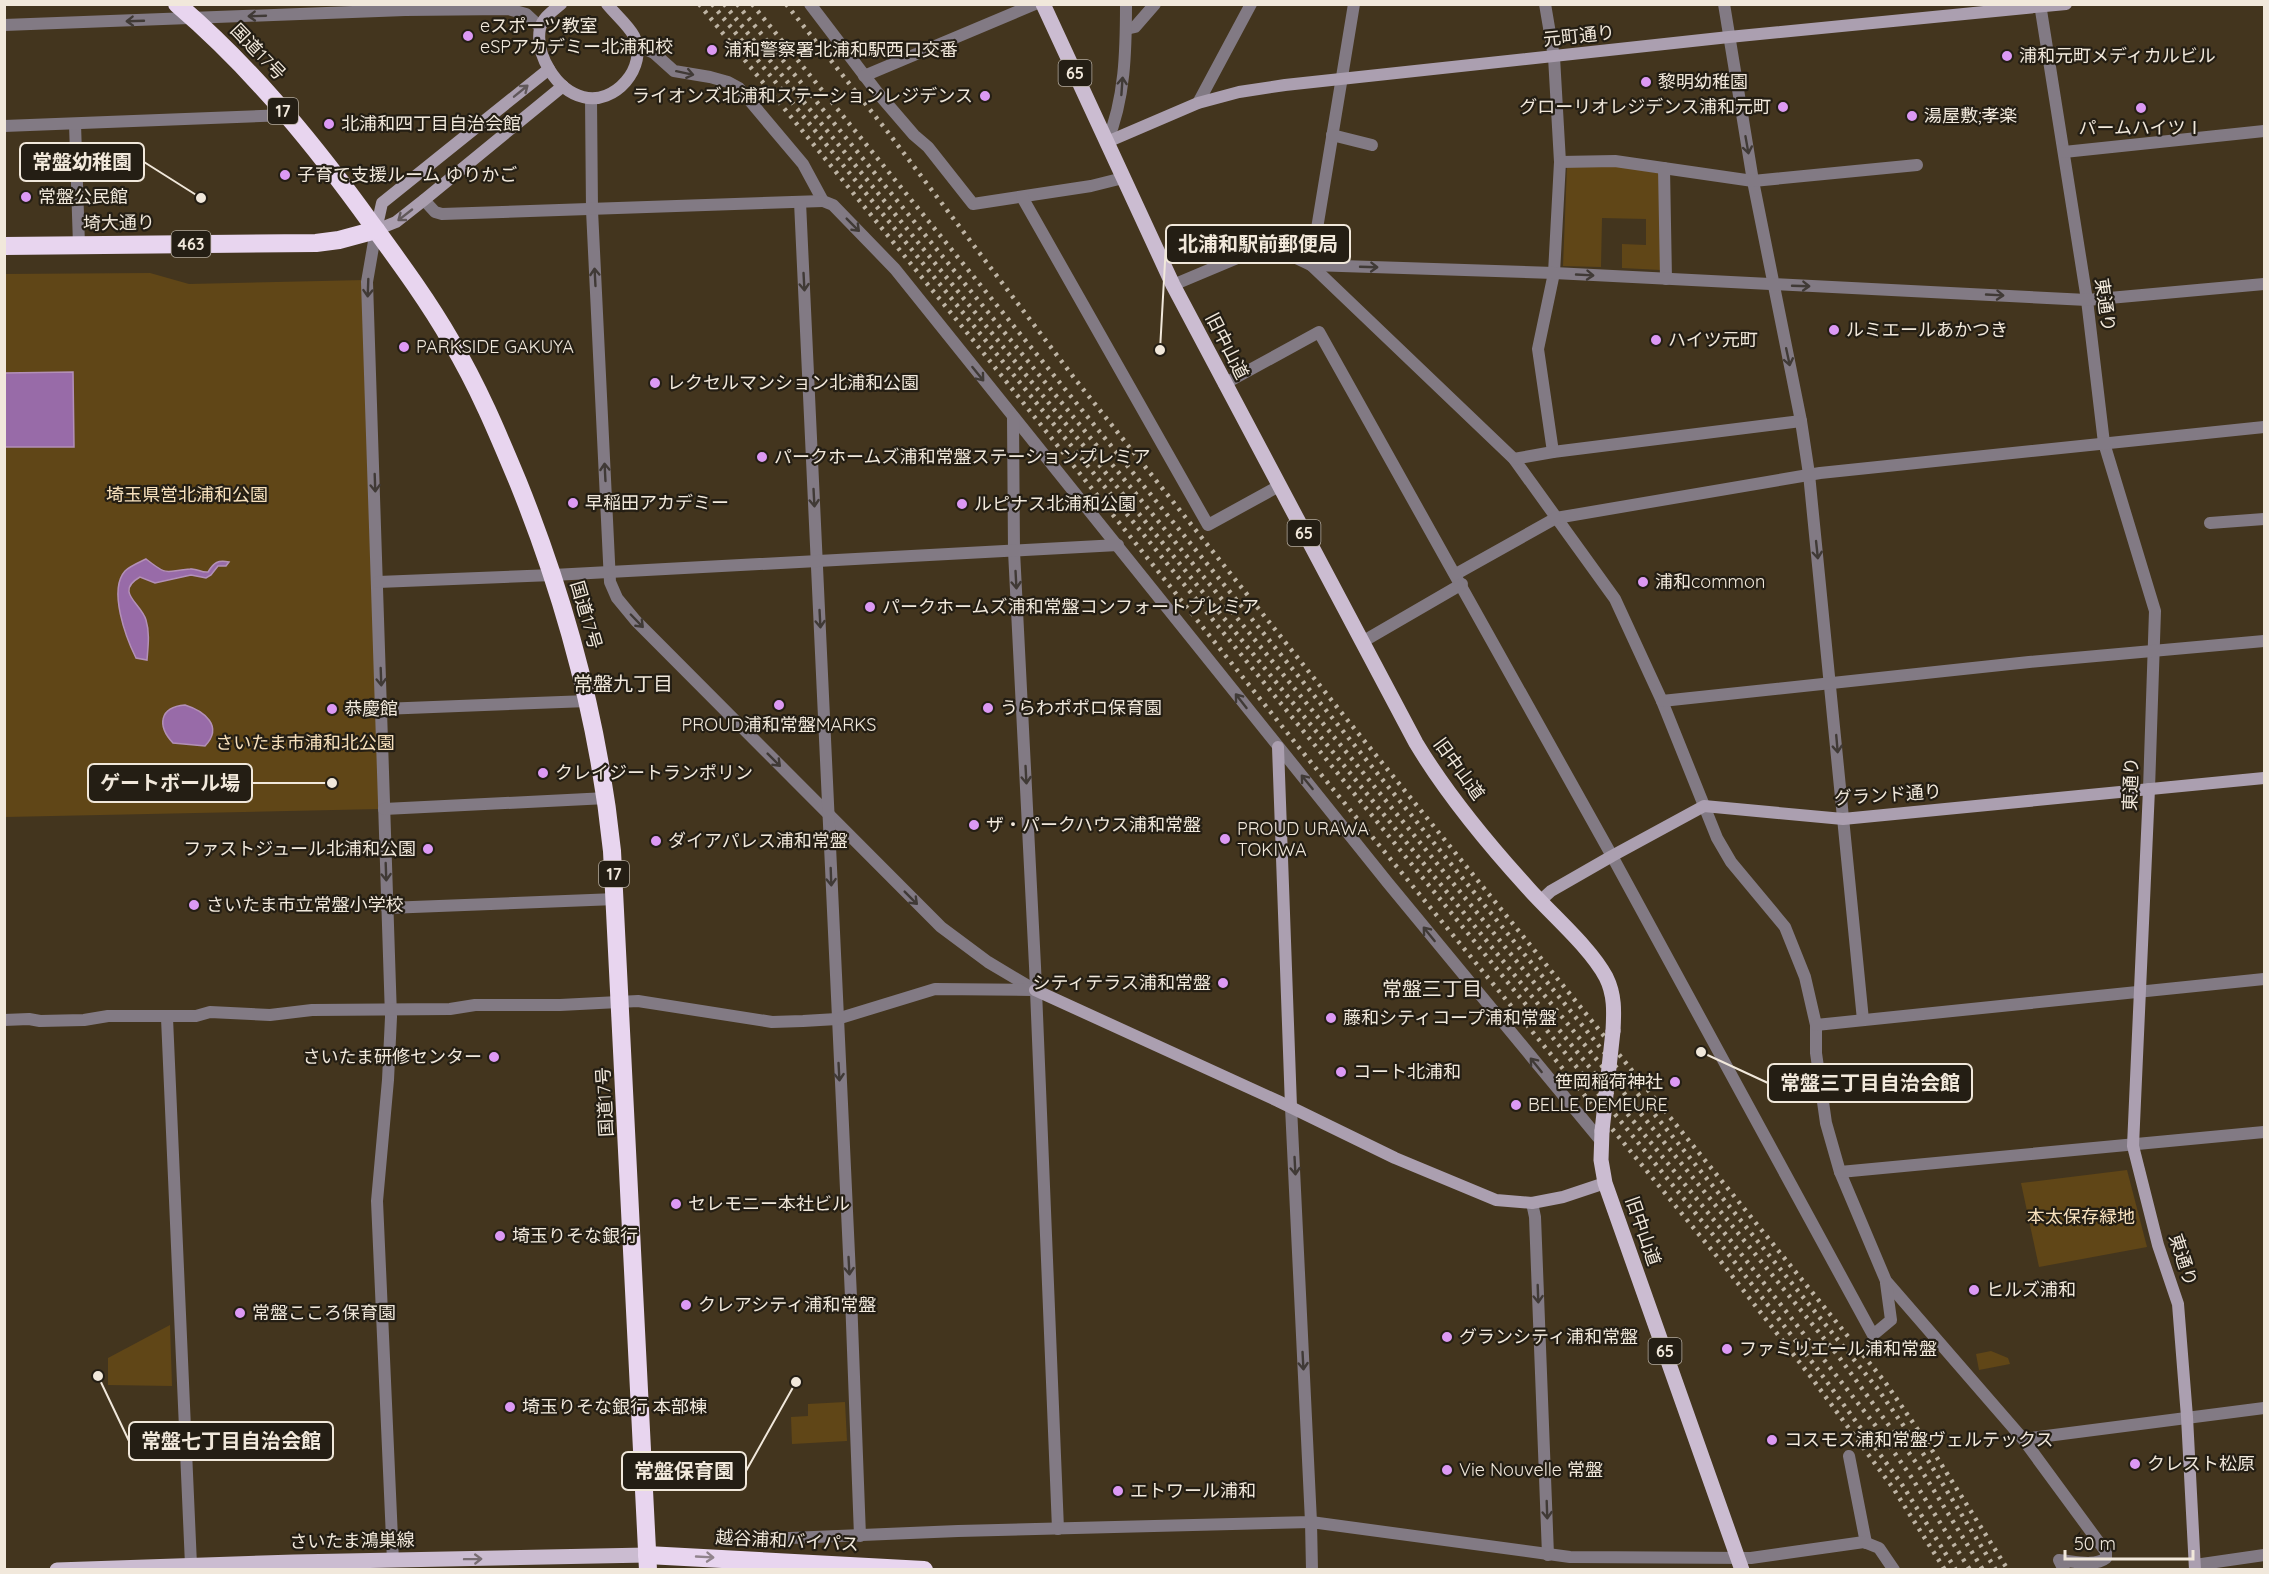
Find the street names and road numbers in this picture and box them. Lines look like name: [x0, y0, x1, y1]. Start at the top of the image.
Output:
street label: 国道17号: [226, 19, 291, 85]
street label: 元町通り: [1542, 20, 1616, 51]
road number: 65: [1058, 60, 1092, 86]
road number: 17: [268, 98, 298, 124]
street label: 埼大通り: [83, 210, 155, 235]
road number: 463: [172, 231, 210, 257]
street label: 東通り: [2090, 277, 2121, 333]
street label: 旧中山道: [1201, 308, 1254, 383]
road number: 65: [1288, 520, 1320, 546]
street label: 国道17号: [566, 578, 607, 652]
street label: 旧中山道: [1429, 733, 1490, 805]
street label: 東通り: [2118, 757, 2143, 811]
street label: グランド通り: [1833, 779, 1943, 810]
road number: 17: [599, 861, 629, 887]
street label: 国道17号: [591, 1067, 618, 1138]
street label: 旧中山道: [1621, 1193, 1666, 1269]
street label: 東通り: [2164, 1231, 2203, 1289]
road number: 65: [1648, 1338, 1682, 1364]
street label: 越谷浦和バイパス: [715, 1525, 859, 1556]
street label: さいたま鴻巣線: [289, 1528, 415, 1553]

